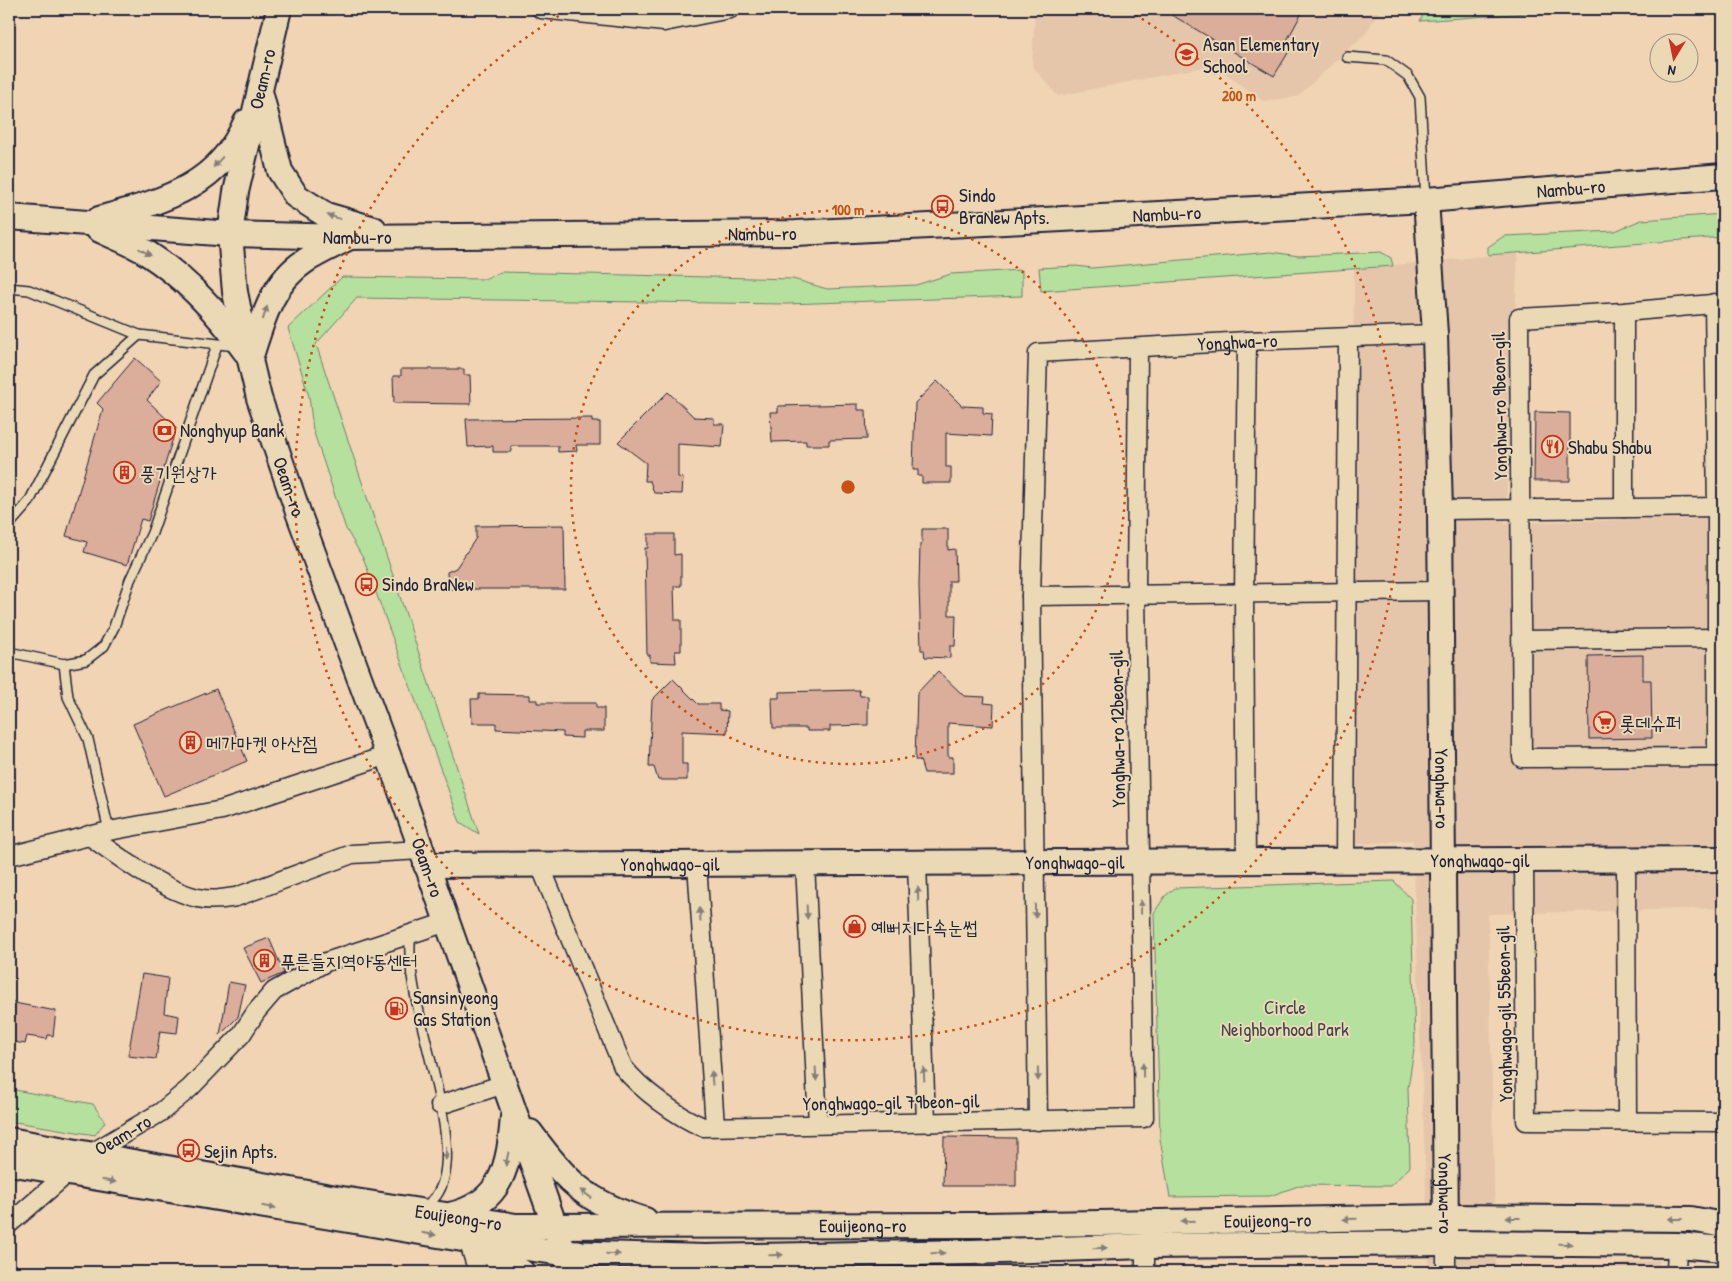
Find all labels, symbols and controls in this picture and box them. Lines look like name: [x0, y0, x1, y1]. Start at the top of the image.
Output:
place label: Asan Elementary School: [1203, 31, 1319, 79]
north arrow: [1650, 32, 1700, 82]
school or university icon: Asan Elementary School: [1175, 43, 1199, 67]
street label: Oeam-ro: [242, 46, 282, 112]
text: N: [1666, 61, 1677, 81]
text: 200 m: [1222, 85, 1256, 106]
one-way arrow: [213, 156, 224, 169]
street label: Nambu-ro: [1536, 173, 1607, 204]
place label: Sindo BraNew Apts.: [959, 182, 1050, 230]
bus stop icon: Sindo BraNew Apts.: [931, 194, 955, 218]
text: 100 m: [832, 199, 864, 220]
street label: Nambu-ro: [1132, 199, 1202, 228]
one-way arrow: [326, 213, 341, 221]
street label: Nambu-ro: [728, 220, 797, 247]
street label: Nambu-ro: [323, 223, 392, 250]
one-way arrow: [137, 248, 152, 256]
one-way arrow: [262, 305, 270, 320]
street label: Yonghwa-ro: [1197, 327, 1278, 357]
street label: Yonghwa-ro 9beon-gil: [1485, 331, 1513, 480]
place label: Nonghyup Bank: [180, 417, 285, 443]
bank icon: Nonghyup Bank: [152, 418, 176, 442]
place label: Shabu Shabu: [1568, 434, 1652, 460]
restaurant icon: Shabu Shabu: [1540, 435, 1564, 459]
street label: Oeam-ro: [267, 453, 312, 520]
place label: 풍기원상가: [140, 460, 217, 486]
building icon: 풍기원상가: [112, 461, 136, 485]
centre of rings: [839, 478, 857, 496]
place label: Sindo BraNew: [382, 571, 474, 597]
bus stop icon: Sindo BraNew: [354, 572, 378, 596]
street label: Yonghwa-ro 12beon-gil: [1103, 649, 1131, 808]
place label: 롯데슈퍼: [1620, 710, 1681, 736]
supermarket icon: 롯데슈퍼: [1592, 711, 1616, 735]
place label: 메가마켓 아산점: [206, 730, 317, 756]
building icon: 메가마켓 아산점: [178, 731, 202, 755]
street label: Yonghwa-ro: [1429, 748, 1456, 829]
street label: Oeam-ro: [405, 834, 450, 901]
street label: Yonghwago-gil: [1430, 847, 1530, 873]
street label: Yonghwago-gil: [1025, 849, 1125, 875]
street label: Yonghwago-gil: [620, 851, 721, 877]
one-way arrow: [913, 886, 921, 902]
one-way arrow: [1137, 899, 1145, 915]
one-way arrow: [1031, 903, 1039, 919]
one-way arrow: [804, 904, 812, 920]
one-way arrow: [696, 907, 704, 923]
place label: 예뻐지다속눈썹: [871, 914, 978, 940]
shop icon: 예뻐지다속눈썹: [843, 915, 867, 939]
street label: Yonghwago-gil 55beon-gil: [1489, 925, 1519, 1102]
place label: 푸른들지역아동센터: [280, 948, 418, 974]
building icon: 푸른들지역아동센터: [252, 949, 276, 973]
place label: Sansinyeong Gas Station: [413, 984, 498, 1032]
park label: Circle Neighborhood Park: [1221, 994, 1349, 1042]
fuel station icon: Sansinyeong Gas Station: [385, 996, 409, 1020]
one-way arrow: [1139, 1061, 1147, 1077]
one-way arrow: [920, 1065, 928, 1081]
one-way arrow: [1034, 1066, 1042, 1082]
one-way arrow: [812, 1067, 820, 1083]
one-way arrow: [707, 1069, 715, 1085]
street label: Yonghwago-gil 79beon-gil: [802, 1087, 981, 1117]
street label: Oeam-ro: [90, 1108, 156, 1161]
place label: Sejin Apts.: [204, 1138, 277, 1164]
bus stop icon: Sejin Apts.: [176, 1139, 200, 1163]
one-way arrow: [442, 1146, 450, 1162]
one-way arrow: [503, 1151, 511, 1167]
street label: Yonghwa-ro: [1432, 1153, 1459, 1234]
one-way arrow: [101, 1177, 117, 1185]
one-way arrow: [579, 1189, 593, 1199]
street label: Eouijeong-ro: [413, 1198, 504, 1237]
one-way arrow: [261, 1204, 277, 1212]
street label: Eouijeong-ro: [1224, 1206, 1312, 1234]
street label: Eouijeong-ro: [819, 1212, 907, 1238]
one-way arrow: [1504, 1214, 1520, 1222]
one-way arrow: [1342, 1215, 1358, 1223]
one-way arrow: [1667, 1215, 1683, 1223]
one-way arrow: [1179, 1218, 1195, 1226]
one-way arrow: [422, 1230, 438, 1238]
one-way arrow: [1557, 1240, 1573, 1248]
one-way arrow: [1093, 1244, 1109, 1252]
one-way arrow: [930, 1249, 946, 1257]
one-way arrow: [605, 1250, 621, 1258]
one-way arrow: [768, 1251, 784, 1259]

